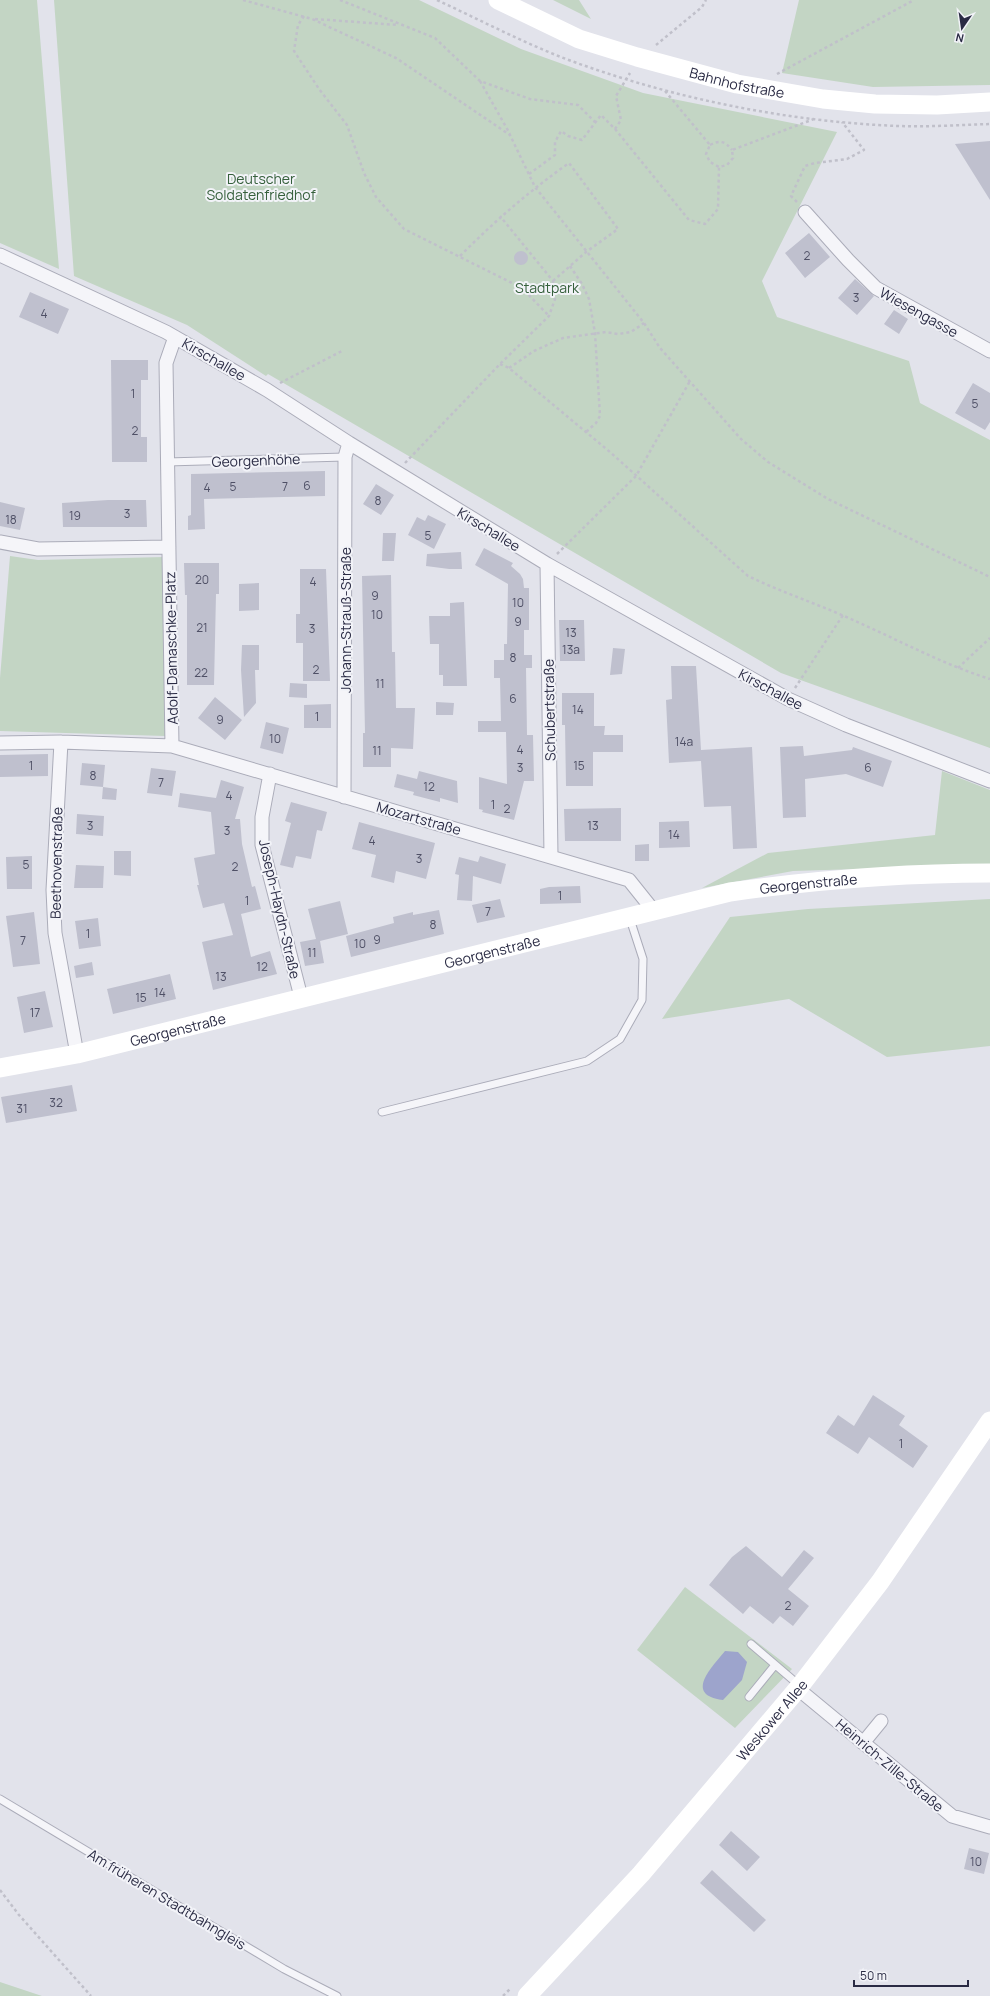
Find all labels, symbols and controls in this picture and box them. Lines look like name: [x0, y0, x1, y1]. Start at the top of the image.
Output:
north arrow: [942, 8, 982, 48]
text: N: [954, 30, 965, 46]
street label: Bahnhofstraße: [688, 62, 786, 102]
park label: Deutscher Soldatenfriedhof: [206, 169, 316, 204]
house number: 2: [804, 247, 811, 264]
park label: Stadtpark: [515, 278, 580, 297]
street label: Wiesengasse: [876, 283, 962, 341]
house number: 3: [853, 289, 859, 306]
house number: 4: [40, 305, 48, 322]
street label: Kirschallee: [179, 333, 249, 385]
house number: 1: [131, 385, 135, 402]
house number: 5: [972, 395, 979, 412]
house number: 2: [132, 422, 139, 439]
street label: Georgenhöhe: [211, 449, 301, 471]
house number: 6: [303, 477, 311, 494]
house number: 5: [230, 478, 237, 495]
house number: 7: [282, 478, 288, 495]
house number: 4: [203, 479, 211, 496]
house number: 8: [375, 492, 382, 509]
street label: Kirschallee: [454, 503, 524, 555]
house number: 3: [124, 505, 130, 522]
house number: 19: [69, 507, 81, 524]
house number: 18: [5, 511, 17, 528]
house number: 5: [425, 527, 432, 544]
street label: Johann-Strauß-Straße: [336, 547, 355, 693]
street label: Adolf-Damaschke-Platz: [160, 571, 182, 725]
house number: 20: [195, 571, 209, 588]
house number: 4: [309, 573, 317, 590]
house number: 9: [371, 587, 379, 604]
house number: 10: [512, 594, 524, 611]
house number: 10: [371, 606, 383, 623]
house number: 9: [514, 613, 522, 630]
house number: 21: [196, 619, 208, 636]
house number: 3: [309, 620, 315, 637]
house number: 13: [565, 624, 577, 641]
house number: 13a: [562, 641, 580, 658]
house number: 8: [510, 649, 517, 666]
street label: Schubertstraße: [539, 659, 559, 761]
house number: 2: [313, 661, 320, 678]
house number: 22: [194, 664, 208, 681]
street label: Kirschallee: [735, 664, 807, 714]
house number: 11: [375, 675, 385, 692]
house number: 6: [509, 690, 517, 707]
house number: 14: [572, 701, 584, 718]
house number: 1: [315, 708, 319, 725]
house number: 9: [216, 711, 224, 728]
house number: 10: [269, 730, 281, 747]
house number: 14a: [675, 733, 693, 750]
house number: 4: [516, 741, 524, 758]
house number: 11: [372, 742, 382, 759]
house number: 1: [29, 757, 33, 774]
house number: 15: [573, 757, 585, 774]
house number: 3: [517, 759, 523, 776]
house number: 6: [864, 759, 872, 776]
house number: 8: [90, 767, 97, 784]
house number: 7: [158, 774, 164, 791]
house number: 12: [423, 778, 435, 795]
house number: 4: [225, 787, 233, 804]
house number: 1: [491, 796, 495, 813]
street label: Mozartstraße: [374, 797, 464, 839]
house number: 2: [504, 800, 511, 817]
street label: Beethovenstraße: [46, 807, 66, 919]
house number: 3: [87, 817, 93, 834]
house number: 13: [587, 817, 599, 834]
house number: 3: [224, 822, 230, 839]
house number: 14: [668, 826, 680, 843]
house number: 4: [368, 832, 376, 849]
street label: Joseph-Haydn-Straße: [255, 837, 305, 981]
house number: 3: [416, 850, 422, 867]
house number: 5: [23, 856, 30, 873]
house number: 2: [232, 858, 239, 875]
street label: Georgenstraße: [759, 869, 858, 897]
house number: 1: [558, 887, 562, 904]
house number: 1: [245, 892, 249, 909]
house number: 7: [485, 903, 491, 920]
house number: 8: [430, 916, 437, 933]
house number: 1: [86, 925, 90, 942]
street label: Georgenstraße: [442, 930, 542, 972]
house number: 9: [373, 931, 381, 948]
house number: 7: [20, 932, 26, 949]
house number: 10: [354, 935, 366, 952]
house number: 11: [307, 944, 317, 961]
house number: 12: [256, 958, 268, 975]
house number: 13: [215, 968, 227, 985]
house number: 14: [154, 984, 166, 1001]
house number: 15: [135, 989, 147, 1006]
house number: 17: [30, 1004, 40, 1021]
street label: Georgenstraße: [128, 1008, 227, 1050]
house number: 32: [49, 1094, 63, 1111]
house number: 31: [16, 1100, 28, 1117]
house number: 1: [899, 1435, 903, 1452]
house number: 2: [785, 1597, 792, 1614]
street label: Weskower Allee: [732, 1675, 811, 1764]
street label: Heinrich-Zille-Straße: [832, 1714, 948, 1816]
street label: Am früheren Stadtbahngleis: [84, 1844, 250, 1954]
house number: 10: [970, 1853, 982, 1870]
scale bar: [854, 1962, 968, 1988]
text: 50 m: [860, 1967, 887, 1984]

